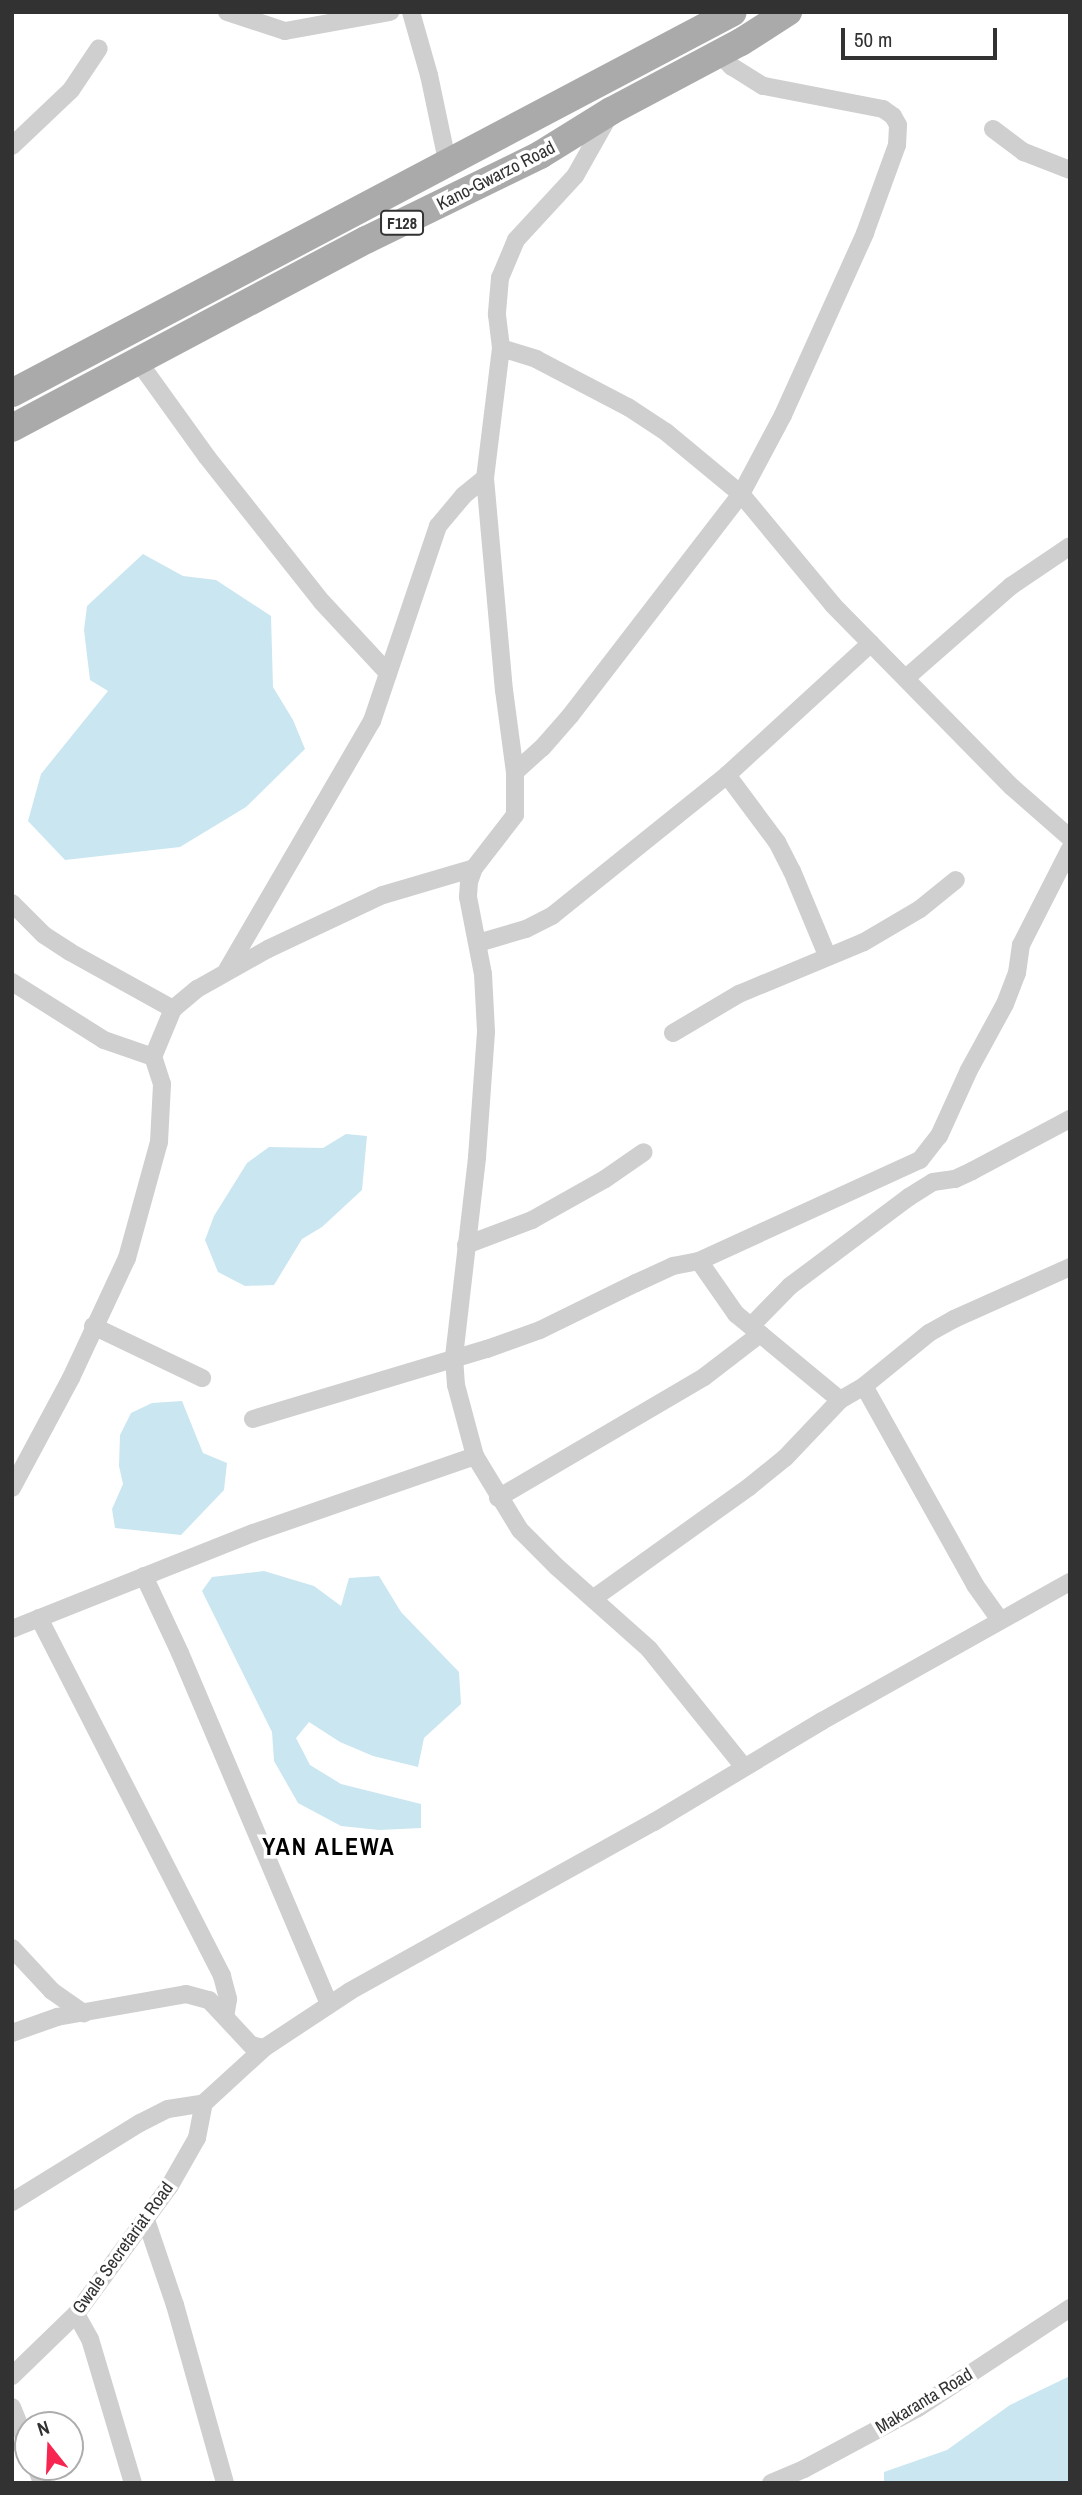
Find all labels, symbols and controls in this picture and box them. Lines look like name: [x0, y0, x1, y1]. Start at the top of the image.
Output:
scale bar: [844, 14, 1000, 58]
text: 50 m: [854, 25, 892, 54]
street label: Kano-Gwarzo Road: [433, 137, 559, 215]
road number: F128: [379, 210, 425, 236]
district label: YAN ALEWA: [263, 1833, 395, 1861]
street label: Gwale Secretariat Road: [68, 2178, 178, 2318]
street label: Makaranta Road: [872, 2364, 976, 2438]
north arrow: [14, 2411, 84, 2481]
text: N: [34, 2414, 52, 2442]

